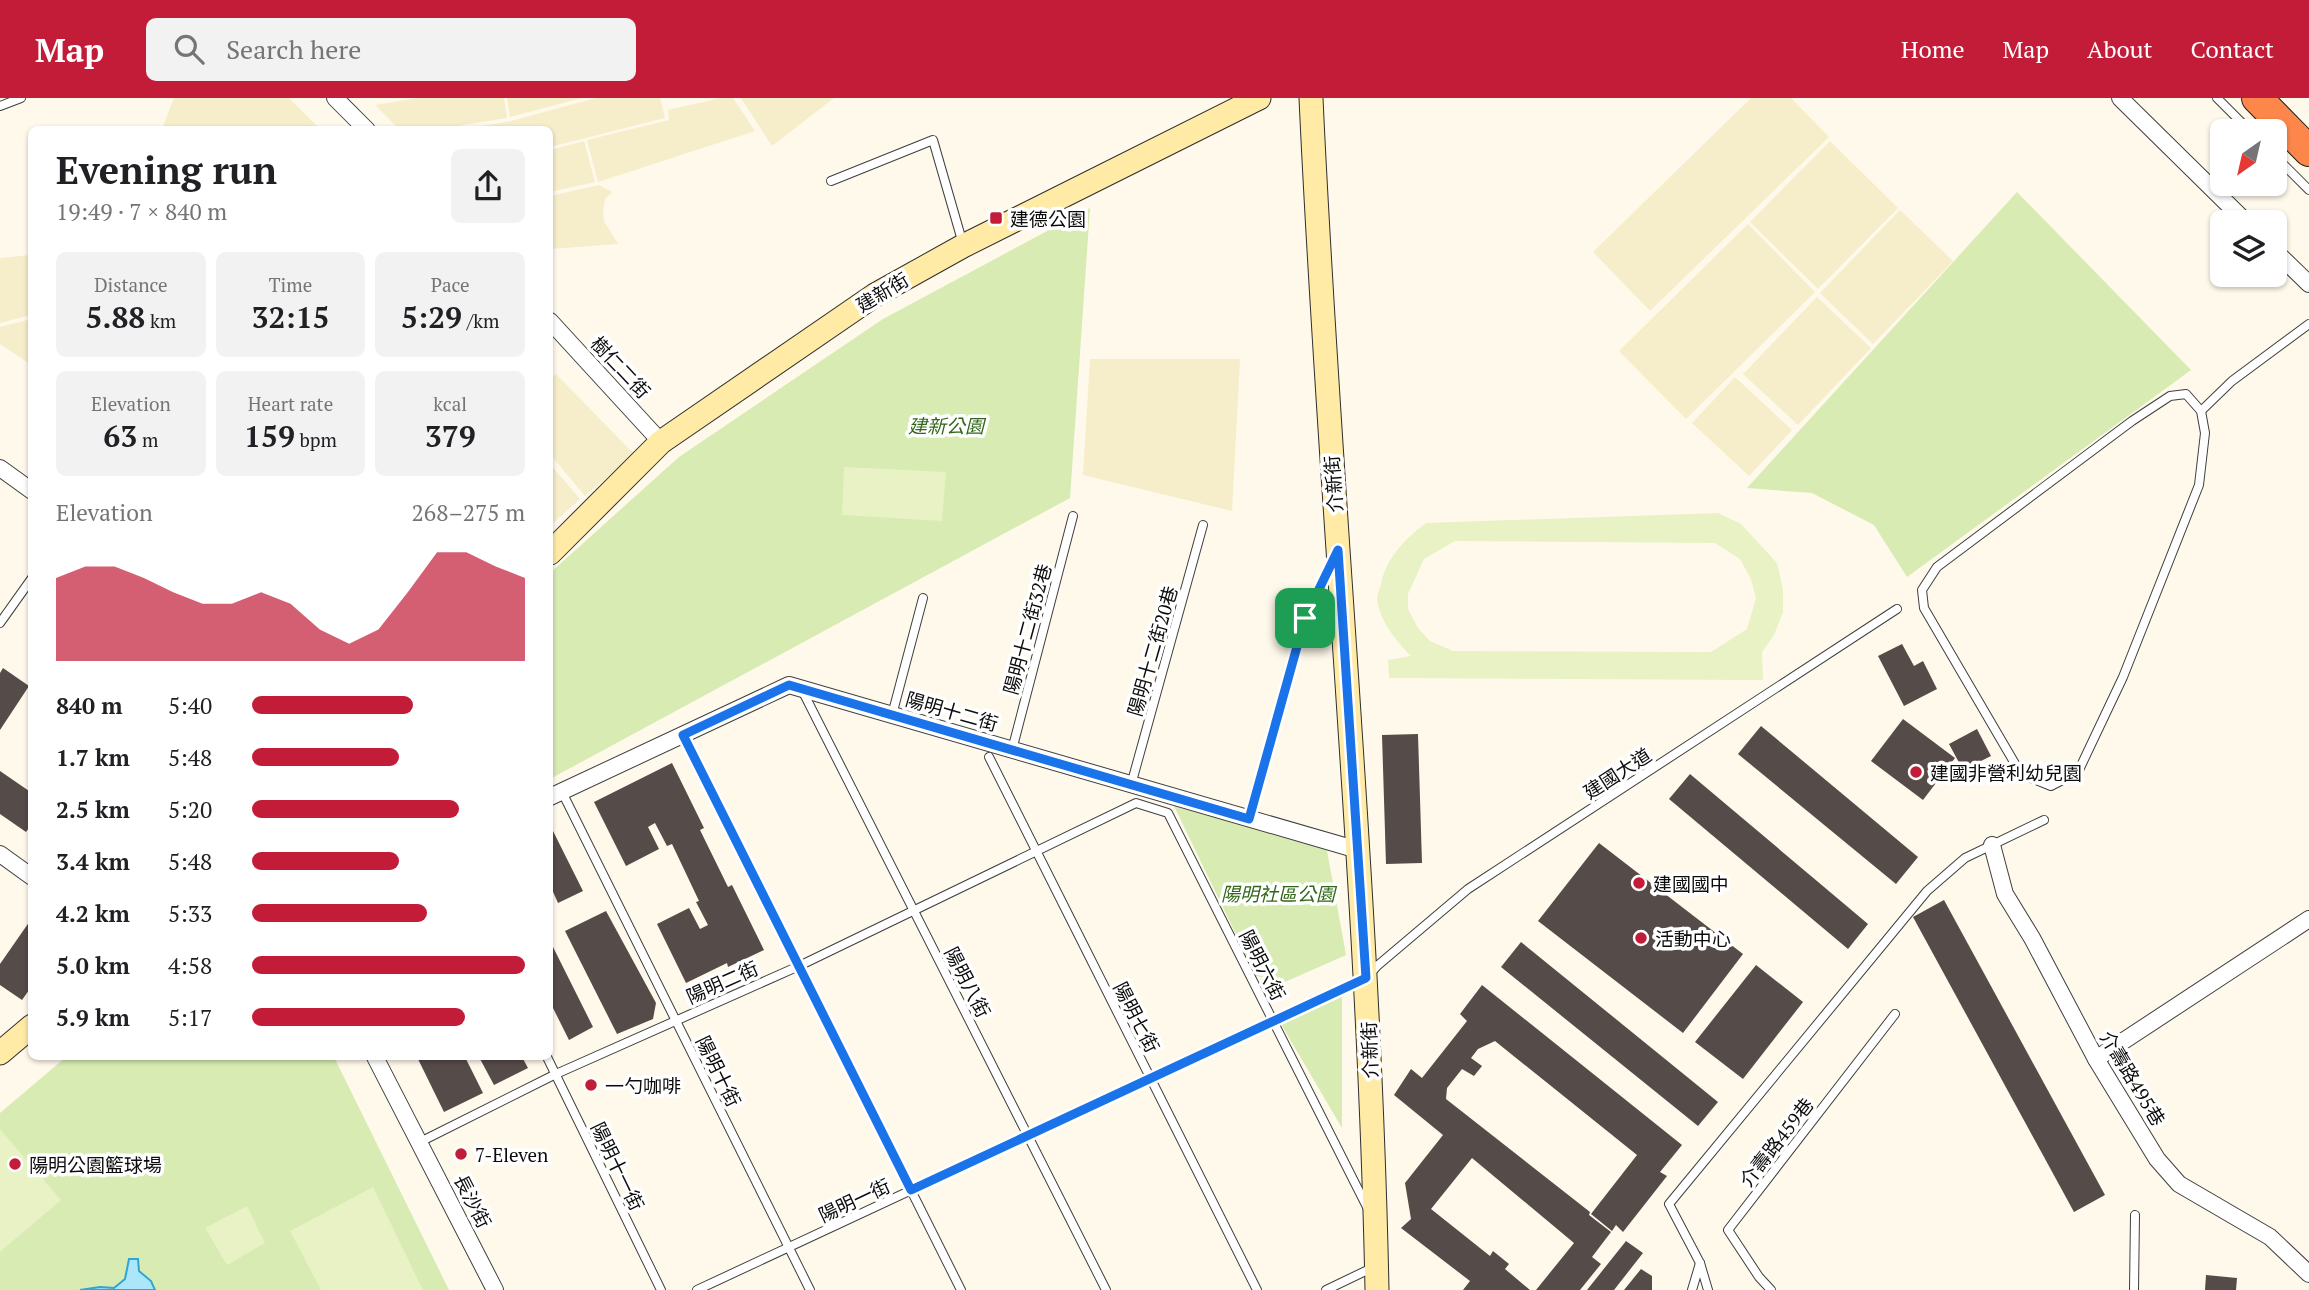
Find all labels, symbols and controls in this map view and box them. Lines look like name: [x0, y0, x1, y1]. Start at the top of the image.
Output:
search box: [146, 18, 636, 81]
text: Map: [35, 28, 104, 71]
icon: search: [170, 30, 208, 68]
text: Search here: [226, 32, 361, 66]
text: Home: [1901, 33, 1965, 65]
text: Map: [2003, 33, 2049, 65]
text: About: [2087, 33, 2153, 65]
text: Contact: [2191, 33, 2274, 65]
north arrow: [2210, 119, 2287, 196]
map controls: [2210, 119, 2287, 287]
text: Evening run: [56, 145, 277, 195]
button: share: [451, 149, 525, 223]
text: 19:49 · 7 × 840 m: [56, 196, 227, 227]
place label: 建德公園: [1010, 206, 1086, 231]
marker: 建德公園: [988, 210, 1004, 226]
button: layers: [2210, 210, 2287, 287]
street label: 建新街: [851, 267, 913, 317]
text: Distance: [94, 272, 168, 297]
text: Time: [269, 272, 312, 297]
text: Pace: [431, 272, 470, 297]
text: 5.88: [86, 297, 145, 337]
text: 32:15: [251, 297, 330, 337]
text: 5:29: [401, 297, 462, 337]
text: km: [145, 308, 176, 333]
text: /km: [462, 308, 499, 333]
street label: 樹仁二街: [586, 331, 656, 403]
text: Elevation: [91, 391, 171, 416]
text: Heart rate: [248, 391, 333, 416]
text: kcal: [433, 391, 467, 416]
park label: 建新公園: [908, 413, 987, 438]
text: 63: [103, 416, 137, 456]
text: 159: [244, 416, 295, 456]
text: 379: [425, 416, 476, 456]
text: m: [137, 427, 158, 452]
text: bpm: [295, 427, 337, 452]
street label: 介新街: [1319, 455, 1347, 513]
text: Elevation: [56, 497, 153, 528]
text: 268–275 m: [412, 497, 525, 528]
street label: 陽明十二街32巷: [998, 561, 1056, 697]
street label: 陽明十二街20巷: [1121, 583, 1183, 719]
pin: [1275, 588, 1335, 648]
icon: arrive: [1286, 599, 1324, 637]
street label: 陽明十二街: [903, 686, 1001, 736]
text: 840 m: [56, 690, 122, 721]
text: 5:40: [168, 690, 212, 721]
text: 1.7 km: [56, 742, 130, 773]
text: 5:48: [168, 742, 212, 773]
street label: 建國大道: [1578, 742, 1656, 804]
place label: 建國非營利幼兒園: [1930, 760, 2082, 785]
marker: 建國非營利幼兒園: [1908, 764, 1924, 780]
text: 2.5 km: [56, 794, 130, 825]
text: 5:20: [168, 794, 212, 825]
text: 3.4 km: [56, 846, 130, 877]
text: 5:48: [168, 846, 212, 877]
place label: 建國國中: [1653, 871, 1729, 896]
marker: 建國國中: [1631, 875, 1647, 891]
park label: 陽明社區公園: [1221, 881, 1338, 906]
text: 4.2 km: [56, 898, 130, 929]
text: 5:33: [168, 898, 212, 929]
street label: 陽明六街: [1235, 925, 1291, 1005]
place label: 活動中心: [1655, 926, 1731, 951]
marker: 活動中心: [1633, 930, 1649, 946]
street label: 陽明八街: [940, 942, 996, 1022]
text: 5.0 km: [56, 950, 130, 981]
text: 4:58: [168, 950, 212, 981]
street label: 陽明二街: [682, 955, 762, 1009]
street label: 陽明七街: [1109, 977, 1165, 1057]
text: 5.9 km: [56, 1002, 130, 1033]
text: 5:17: [168, 1002, 212, 1033]
street label: 介新街: [1356, 1021, 1382, 1079]
street label: 介壽路495巷: [2095, 1026, 2171, 1130]
street label: 陽明十街: [691, 1031, 747, 1111]
place label: 一勺咖啡: [605, 1073, 681, 1098]
marker: 一勺咖啡: [583, 1077, 599, 1093]
street label: 介壽路459巷: [1733, 1092, 1819, 1192]
street label: 陽明十一街: [586, 1118, 650, 1214]
place label: 7-Eleven: [475, 1142, 548, 1167]
marker: 7-Eleven: [453, 1146, 469, 1162]
place label: 陽明公園籃球場: [29, 1152, 162, 1177]
marker: 陽明公園籃球場: [7, 1156, 23, 1172]
street label: 長沙街: [449, 1170, 497, 1232]
street label: 陽明一街: [814, 1173, 894, 1227]

